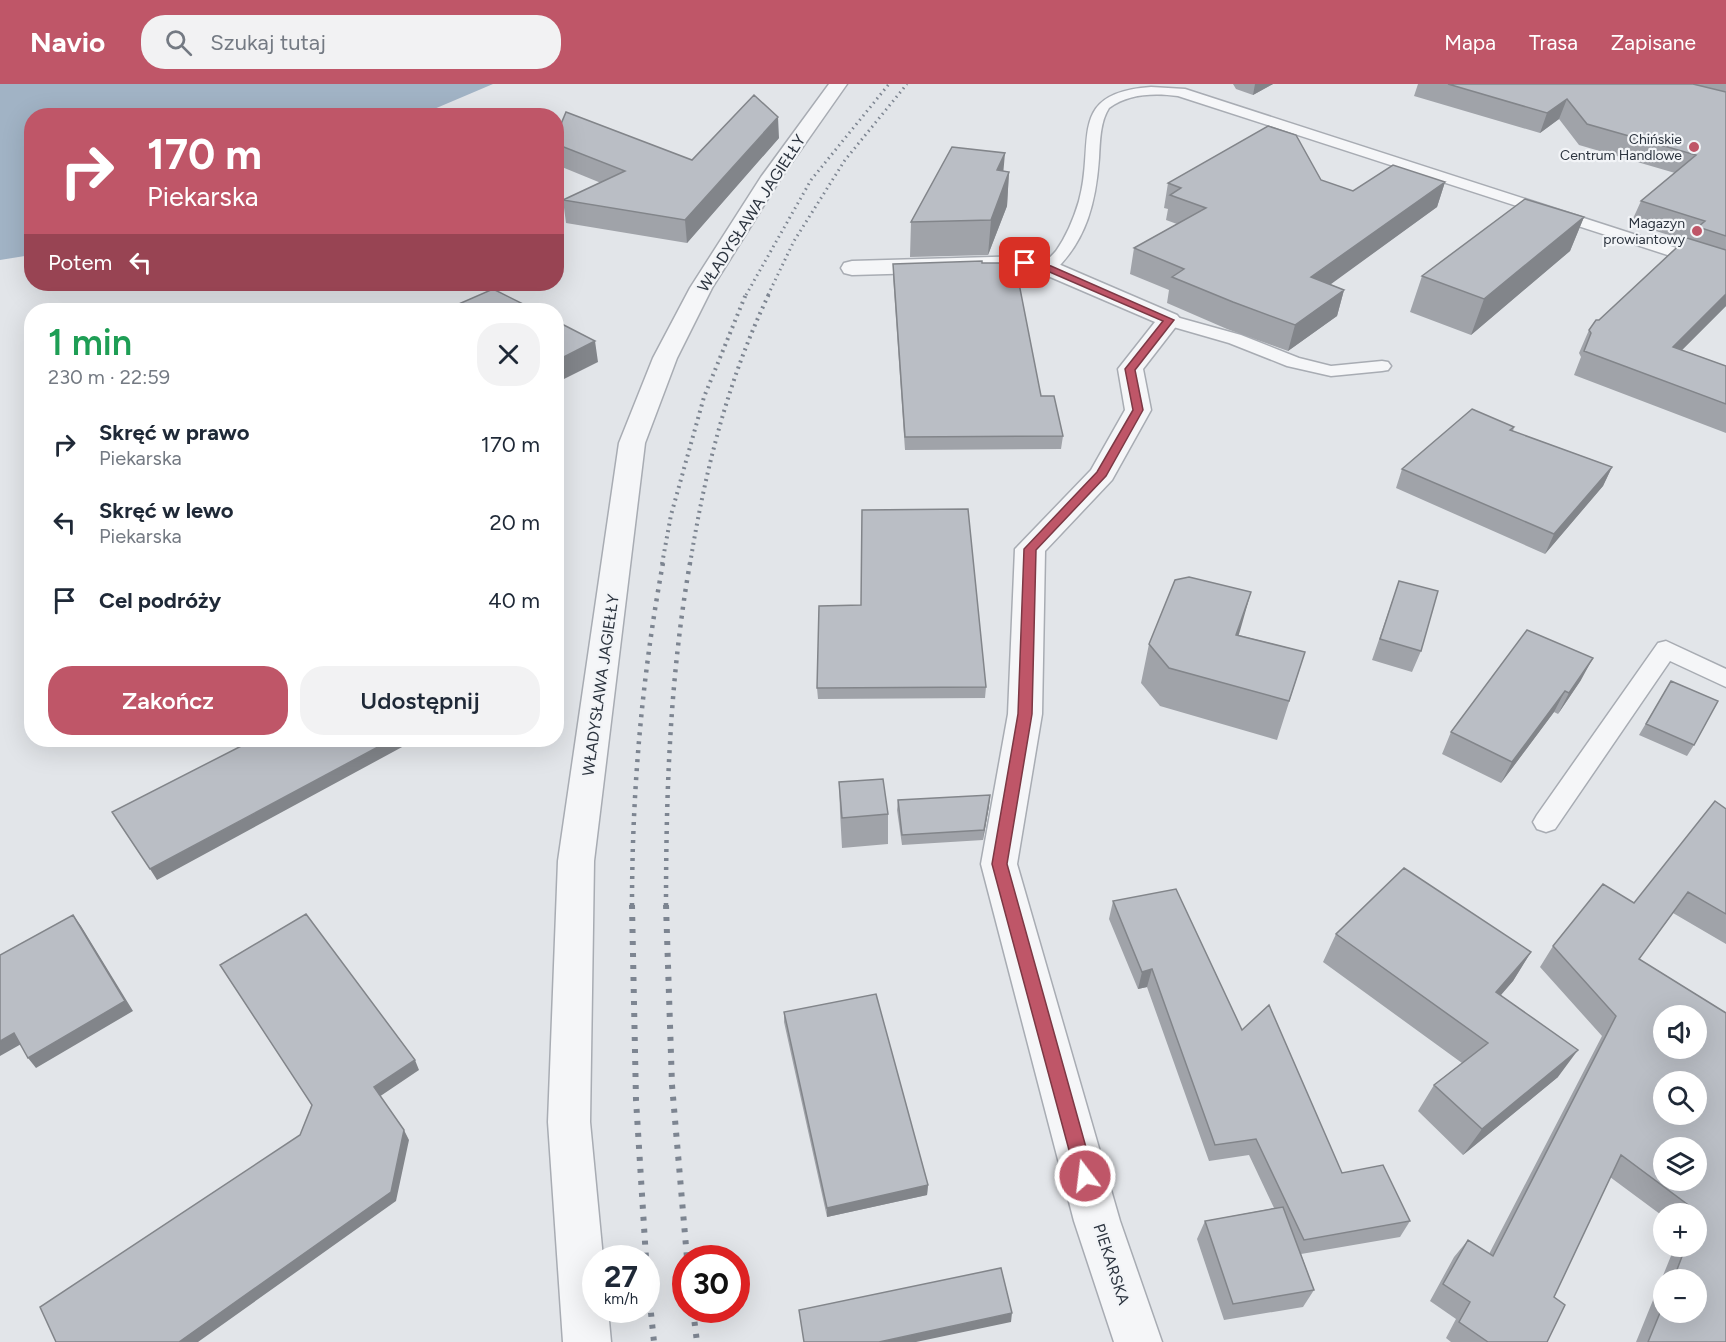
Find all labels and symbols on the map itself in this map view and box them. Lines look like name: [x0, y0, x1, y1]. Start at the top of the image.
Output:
street label: WŁADYSŁAWA JAGIEŁŁY: [693, 131, 810, 296]
place label: Chińskie Centrum Handlowe: [1560, 131, 1682, 164]
marker: Chińskie Centrum Handlowe: [1687, 140, 1701, 154]
place label: Magazyn prowiantowy: [1603, 215, 1686, 248]
marker: Magazyn prowiantowy: [1690, 224, 1704, 238]
pin: [999, 237, 1050, 288]
street label: WŁADYSŁAWA JAGIEŁŁY: [578, 592, 623, 777]
position arrow: [1053, 1144, 1117, 1208]
street label: PIEKARSKA: [1089, 1221, 1134, 1307]
speed limit sign: 30: [672, 1245, 750, 1323]

